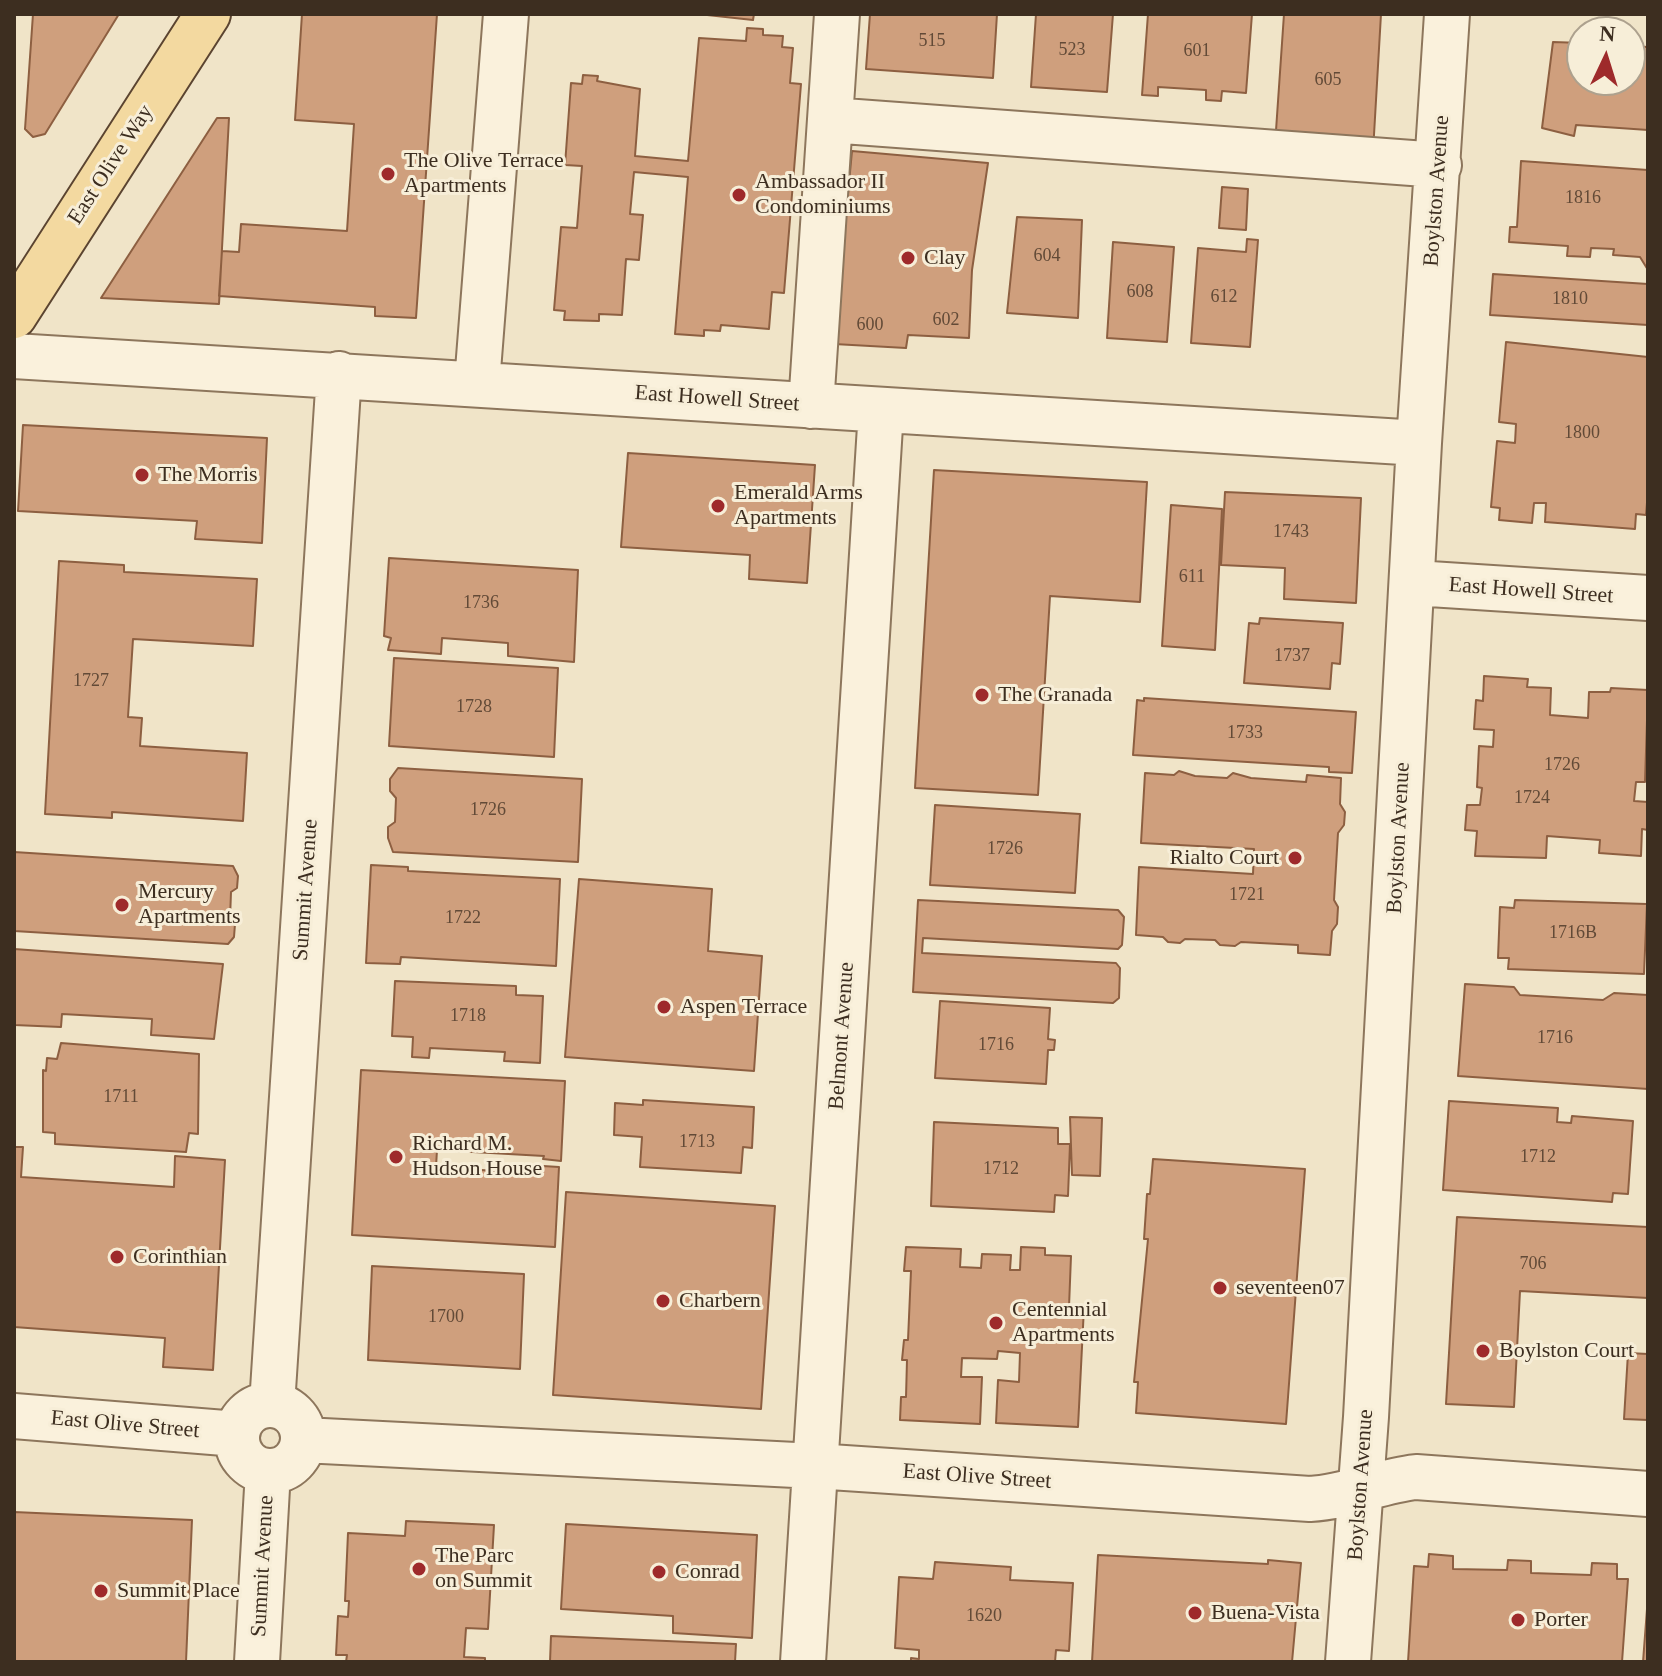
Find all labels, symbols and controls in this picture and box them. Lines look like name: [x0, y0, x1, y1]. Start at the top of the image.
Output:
north arrow: [1566, 16, 1646, 96]
text: N: [1599, 21, 1616, 47]
house number: 515: [918, 30, 946, 52]
house number: 523: [1058, 39, 1086, 61]
house number: 601: [1184, 40, 1210, 62]
house number: 605: [1314, 69, 1342, 91]
street label: East Olive Way: [62, 100, 160, 230]
street label: Boylston Avenue: [1419, 114, 1455, 268]
place label: The Olive Terrace Apartments: [404, 148, 564, 200]
marker: The Olive Terrace Apartments: [379, 165, 397, 183]
place label: Ambassador II Condominiums: [755, 169, 891, 220]
marker: Ambassador II Condominiums: [730, 186, 748, 204]
house number: 1816: [1565, 187, 1601, 209]
place label: Clay: [924, 245, 966, 271]
house number: 604: [1034, 245, 1060, 267]
marker: Clay: [899, 249, 917, 267]
house number: 608: [1126, 281, 1154, 303]
house number: 612: [1210, 286, 1238, 308]
house number: 1810: [1552, 288, 1588, 310]
house number: 602: [932, 309, 960, 331]
house number: 600: [856, 314, 884, 336]
street label: East Howell Street: [634, 380, 800, 418]
house number: 1800: [1564, 422, 1600, 444]
place label: The Morris: [158, 462, 258, 488]
marker: The Morris: [133, 466, 151, 484]
place label: Emerald Arms Apartments: [734, 480, 863, 532]
marker: Emerald Arms Apartments: [709, 497, 727, 515]
house number: 1743: [1273, 521, 1309, 543]
house number: 611: [1179, 566, 1205, 588]
street label: East Howell Street: [1448, 572, 1614, 610]
house number: 1736: [463, 592, 499, 614]
house number: 1737: [1274, 645, 1310, 667]
house number: 1727: [73, 670, 109, 692]
place label: The Granada: [998, 682, 1112, 708]
marker: The Granada: [973, 686, 991, 704]
house number: 1728: [456, 696, 492, 718]
house number: 1733: [1227, 722, 1263, 744]
house number: 1726: [1544, 754, 1580, 776]
street label: Boylston Avenue: [1382, 762, 1416, 914]
house number: 1724: [1514, 787, 1550, 809]
house number: 1726: [470, 799, 506, 821]
street label: Summit Avenue: [288, 818, 324, 962]
house number: 1726: [987, 838, 1023, 860]
place label: Rialto Court: [1170, 845, 1279, 871]
marker: Rialto Court: [1286, 849, 1304, 867]
place label: Mercury Apartments: [138, 879, 241, 930]
house number: 1721: [1229, 884, 1265, 906]
marker: Mercury Apartments: [113, 896, 131, 914]
house number: 1722: [445, 907, 481, 929]
house number: 1716B: [1549, 922, 1597, 944]
street label: Belmont Avenue: [824, 961, 860, 1111]
place label: Aspen Terrace: [680, 994, 807, 1020]
marker: Aspen Terrace: [655, 998, 673, 1016]
house number: 1718: [450, 1005, 486, 1027]
house number: 1716: [1537, 1027, 1573, 1049]
house number: 1716: [978, 1034, 1014, 1056]
house number: 1711: [103, 1086, 139, 1108]
place label: Richard M. Hudson House: [412, 1131, 542, 1182]
house number: 1713: [679, 1131, 715, 1153]
house number: 1712: [1520, 1146, 1556, 1168]
marker: Richard M. Hudson House: [387, 1148, 405, 1166]
house number: 1712: [983, 1158, 1019, 1180]
place label: Corinthian: [133, 1244, 227, 1270]
marker: Corinthian: [108, 1248, 126, 1266]
house number: 706: [1520, 1253, 1546, 1275]
place label: seventeen07: [1236, 1275, 1345, 1301]
marker: seventeen07: [1211, 1279, 1229, 1297]
place label: Charbern: [679, 1288, 761, 1314]
marker: Charbern: [654, 1292, 672, 1310]
place label: Centennial Apartments: [1012, 1297, 1115, 1348]
house number: 1700: [428, 1306, 464, 1328]
marker: Centennial Apartments: [987, 1314, 1005, 1332]
place label: Boylston Court: [1499, 1338, 1634, 1364]
marker: Boylston Court: [1474, 1342, 1492, 1360]
street label: East Olive Street: [50, 1405, 200, 1445]
street label: Boylston Avenue: [1343, 1408, 1379, 1562]
street label: East Olive Street: [902, 1459, 1052, 1495]
street label: Summit Avenue: [246, 1494, 280, 1638]
place label: The Parc on Summit: [435, 1543, 532, 1594]
place label: Conrad: [675, 1559, 740, 1585]
marker: The Parc on Summit: [410, 1560, 428, 1578]
marker: Conrad: [650, 1563, 668, 1581]
place label: Summit Place: [117, 1578, 240, 1604]
marker: Summit Place: [92, 1582, 110, 1600]
place label: Buena-Vista: [1211, 1600, 1320, 1626]
marker: Buena-Vista: [1186, 1604, 1204, 1622]
house number: 1620: [966, 1605, 1002, 1627]
place label: Porter: [1534, 1607, 1588, 1633]
marker: Porter: [1509, 1611, 1527, 1629]

